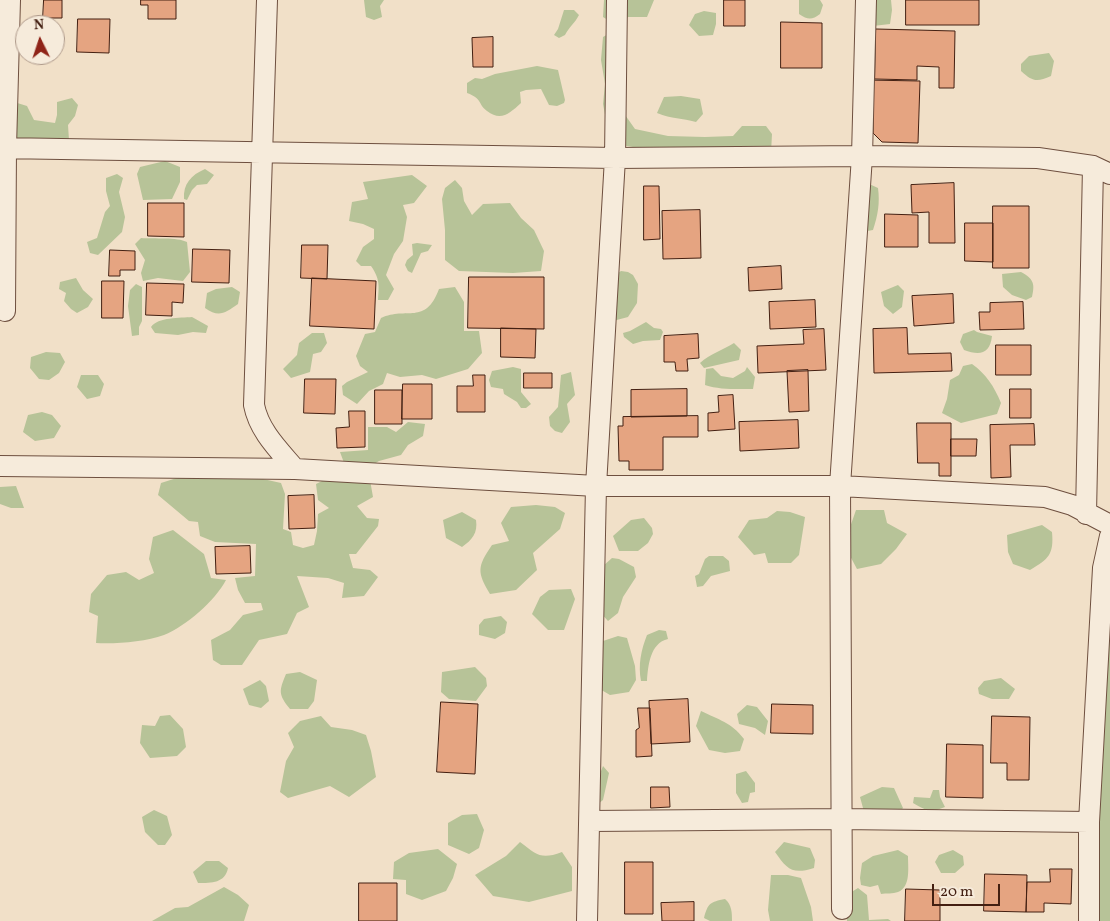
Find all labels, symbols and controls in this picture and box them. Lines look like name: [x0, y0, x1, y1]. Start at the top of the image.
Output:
north arrow: [15, 15, 65, 65]
text: N: [33, 16, 45, 35]
scale bar: [935, 874, 1002, 906]
text: 20 m: [940, 882, 973, 903]

